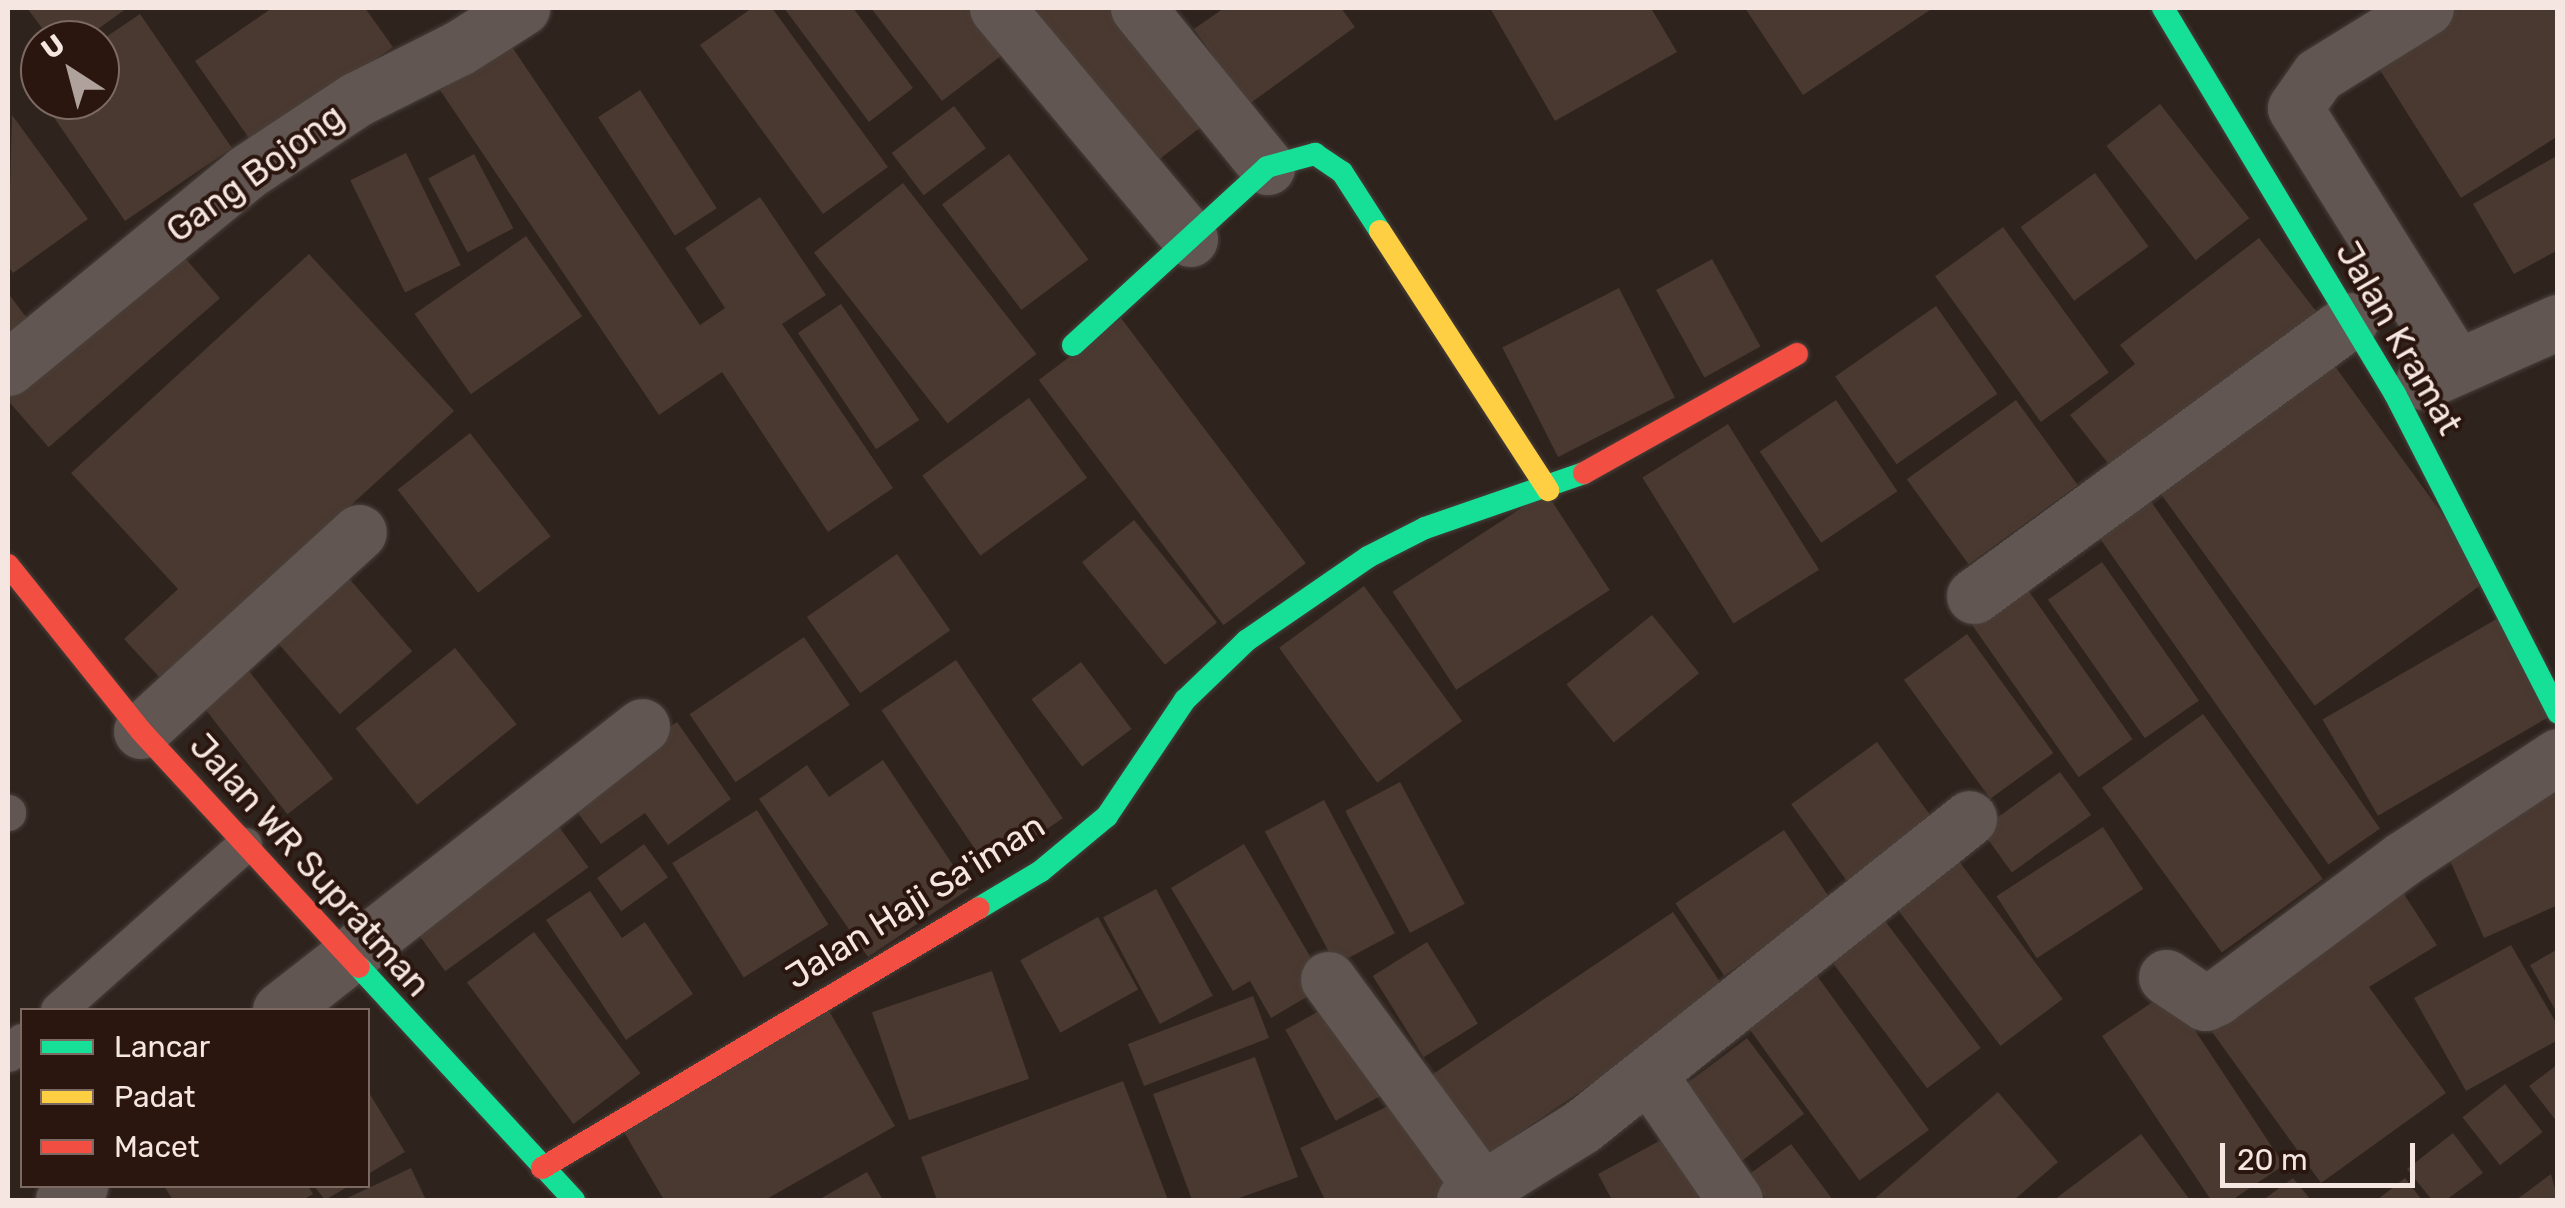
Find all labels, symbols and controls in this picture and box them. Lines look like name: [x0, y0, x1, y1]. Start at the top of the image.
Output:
north arrow: [20, 20, 120, 120]
text: U: [35, 28, 71, 66]
street label: Gang Bojong: [158, 95, 352, 251]
street label: Jalan Kramat: [2327, 234, 2471, 442]
street label: Jalan WR Supratman: [181, 725, 439, 1005]
street label: Jalan Haji Sa'iman: [778, 804, 1052, 998]
legend: [20, 1008, 370, 1188]
text: Lancar: [114, 1029, 210, 1065]
text: Padat: [114, 1079, 196, 1115]
scale bar: [2225, 1123, 2420, 1185]
text: Macet: [114, 1129, 199, 1165]
text: 20 m: [2237, 1142, 2308, 1178]

